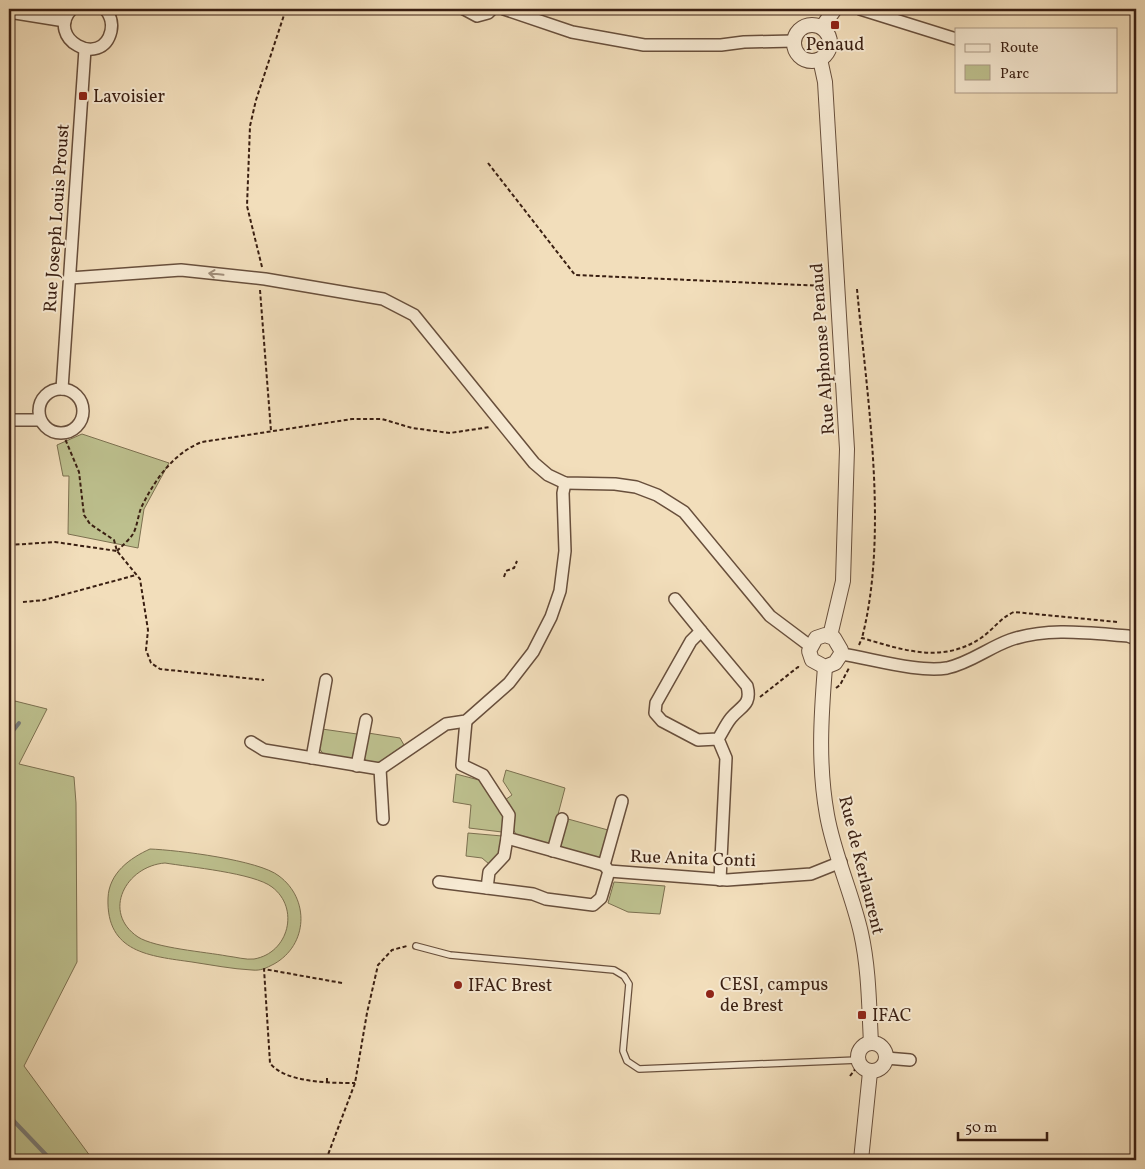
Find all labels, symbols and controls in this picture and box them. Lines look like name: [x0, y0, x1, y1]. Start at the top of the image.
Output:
marker: Penaud: [829, 19, 841, 31]
legend: [955, 28, 1118, 92]
place label: Penaud: [806, 33, 864, 58]
text: Route: [1000, 38, 1039, 59]
text: Parc: [1000, 64, 1029, 85]
place label: Lavoisier: [93, 85, 165, 110]
marker: Lavoisier: [77, 90, 89, 102]
street label: Rue Joseph Louis Proust: [38, 123, 77, 313]
street label: Rue Alphonse Penaud: [805, 262, 842, 436]
one-way arrow: [208, 269, 224, 279]
street label: Rue de Kerlaurent: [831, 793, 890, 937]
street label: Rue Anita Conti: [629, 845, 756, 874]
place label: CESI, campus de Brest: [720, 973, 828, 1019]
place label: IFAC Brest: [468, 974, 552, 999]
marker: IFAC Brest: [452, 979, 464, 991]
marker: CESI, campus de Brest: [704, 988, 716, 1000]
place label: IFAC: [872, 1004, 911, 1029]
marker: IFAC: [856, 1009, 868, 1021]
scale bar: [958, 1109, 1046, 1141]
text: 50 m: [965, 1118, 997, 1139]

